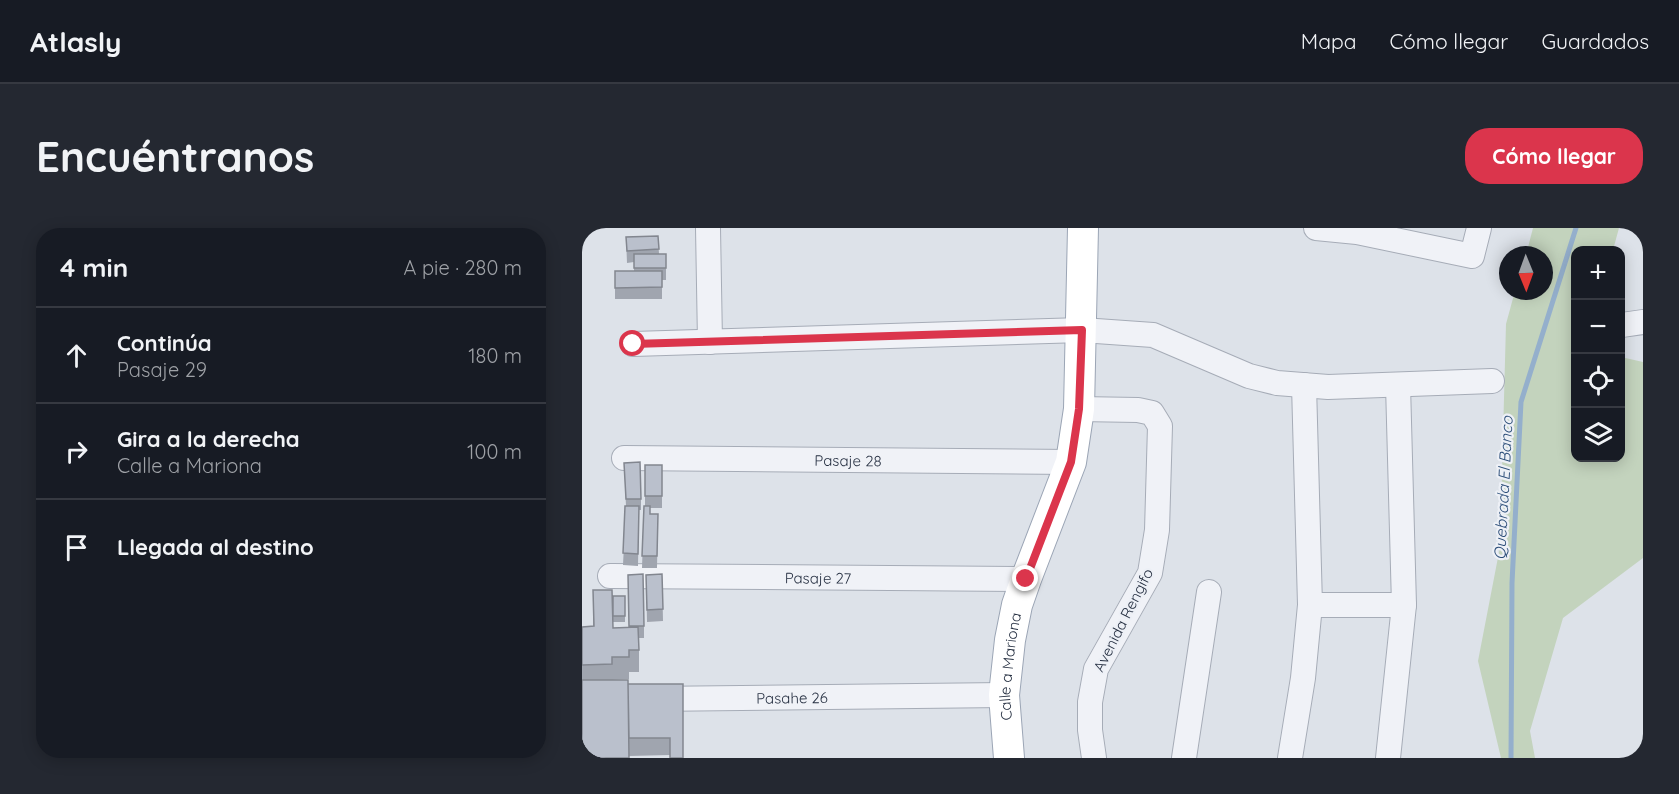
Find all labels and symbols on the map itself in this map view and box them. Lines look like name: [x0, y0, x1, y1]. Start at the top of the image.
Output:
north arrow: [1499, 246, 1553, 300]
route start: [619, 330, 645, 356]
water label: Quebrada El Banco: [1489, 414, 1517, 560]
street label: Pasaje 28: [814, 450, 882, 470]
route end: [1012, 565, 1038, 591]
street label: Avenida Rengifo: [1089, 565, 1157, 675]
street label: Pasaje 27: [785, 568, 852, 587]
street label: Calle a Mariona: [995, 611, 1025, 721]
street label: Pasahe 26: [756, 687, 828, 707]

